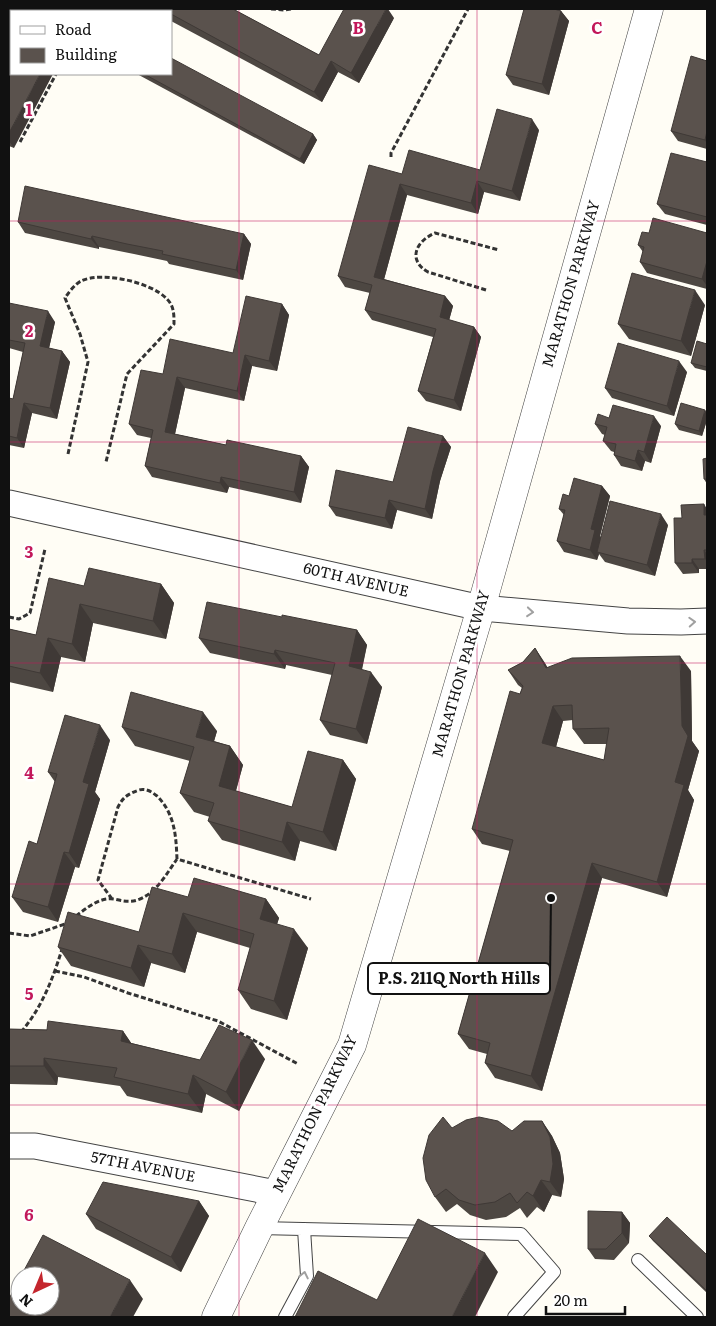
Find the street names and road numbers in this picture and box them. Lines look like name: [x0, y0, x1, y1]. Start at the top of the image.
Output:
street label: MARATHON PARKWAY: [535, 197, 605, 370]
street label: 60TH AVENUE: [301, 555, 411, 602]
street label: MARATHON PARKWAY: [425, 587, 495, 760]
street label: MARATHON PARKWAY: [265, 1030, 362, 1196]
street label: 57TH AVENUE: [89, 1144, 198, 1187]

